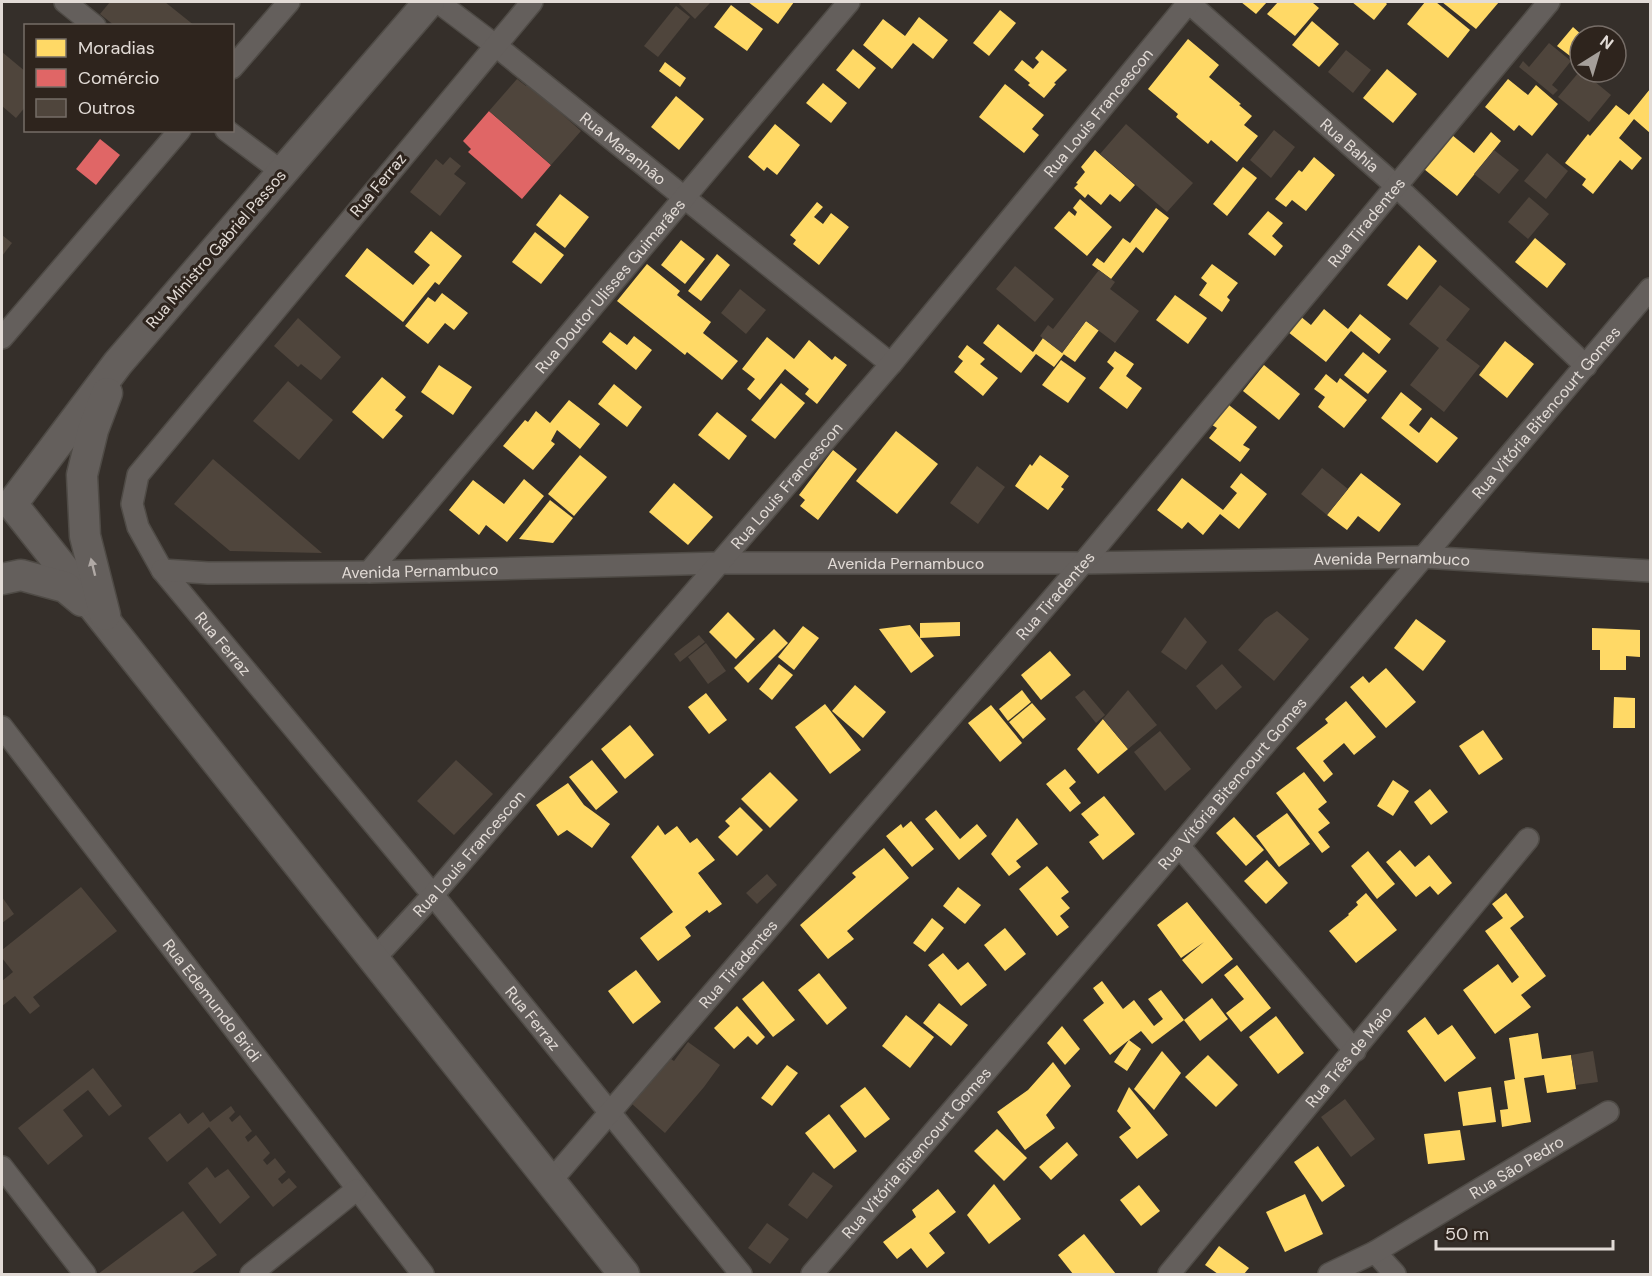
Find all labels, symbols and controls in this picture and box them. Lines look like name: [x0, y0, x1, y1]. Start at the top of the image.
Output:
legend: [24, 24, 234, 132]
north arrow: [1568, 24, 1628, 84]
text: N: [1596, 31, 1618, 54]
text: Moradias: [78, 36, 155, 60]
street label: Rua Louis Francescon: [1039, 44, 1157, 181]
text: Comércio: [78, 66, 159, 90]
text: Outros: [78, 96, 135, 120]
street label: Rua Maranhão: [576, 107, 671, 189]
street label: Rua Bahia: [1316, 113, 1384, 177]
street label: Rua Ferraz: [345, 149, 411, 221]
street label: Rua Ministro Gabriel Passos: [141, 165, 291, 333]
street label: Rua Tiradentes: [1323, 173, 1410, 271]
street label: Rua Doutor Ulisses Guimarães: [530, 194, 690, 378]
street label: Rua Vitória Bitencourt Gomes: [1467, 321, 1625, 503]
street label: Rua Louis Francescon: [726, 417, 847, 553]
street label: Avenida Pernambuco: [1313, 546, 1471, 570]
street label: Rua Tiradentes: [1011, 547, 1099, 644]
street label: Avenida Pernambuco: [827, 553, 984, 574]
one-way arrow: [88, 557, 98, 576]
street label: Avenida Pernambuco: [341, 558, 499, 583]
street label: Rua Ferraz: [191, 607, 256, 680]
street label: Rua Vitória Bitencourt Gomes: [1153, 693, 1311, 874]
street label: Rua Louis Francescon: [408, 786, 529, 921]
street label: Rua Tiradentes: [694, 915, 782, 1013]
street label: Rua Edemundo Bridi: [158, 935, 266, 1066]
street label: Rua Ferraz: [501, 982, 565, 1055]
street label: Rua Três de Maio: [1300, 1001, 1397, 1112]
street label: Rua Vitória Bitencourt Gomes: [837, 1062, 996, 1243]
street label: Rua São Pedro: [1465, 1131, 1568, 1203]
scale bar: [1436, 1213, 1613, 1251]
text: 50 m: [1445, 1222, 1489, 1246]

